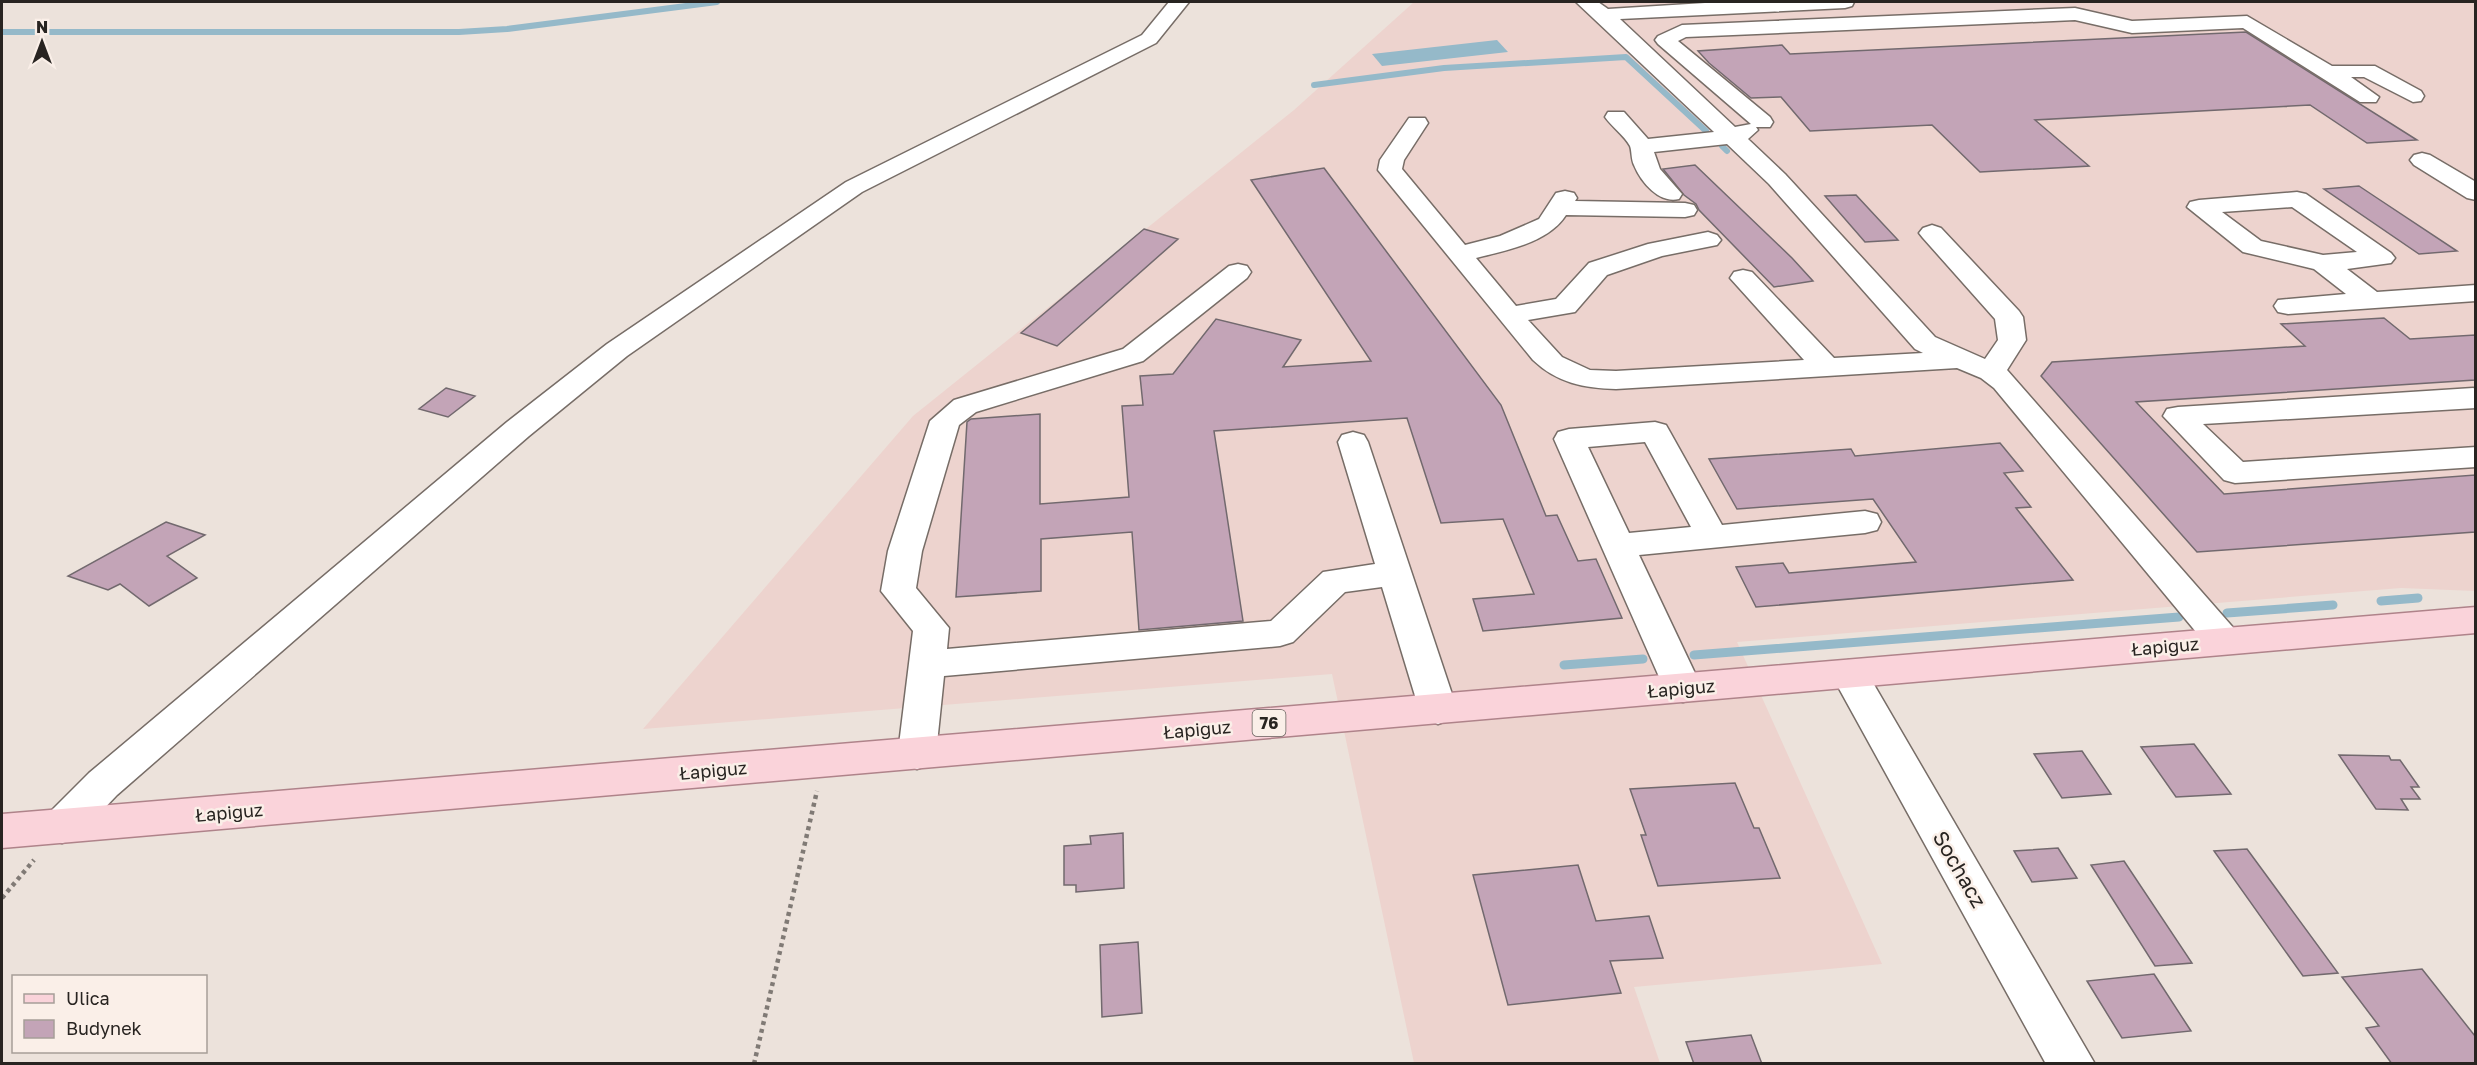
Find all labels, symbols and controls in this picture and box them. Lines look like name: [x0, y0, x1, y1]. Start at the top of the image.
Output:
north arrow: [12, 12, 72, 72]
text: N: [36, 17, 48, 37]
street label: Łapiguz: [2130, 632, 2200, 660]
street label: Łapiguz: [1646, 674, 1716, 702]
road number: 76: [1252, 710, 1286, 736]
street label: Łapiguz: [1162, 715, 1232, 743]
street label: Łapiguz: [678, 756, 748, 784]
street label: Łapiguz: [194, 798, 264, 826]
street label: Sochacz: [1928, 826, 1992, 912]
legend: [12, 975, 207, 1053]
text: Ulica: [66, 987, 110, 1009]
text: Budynek: [66, 1017, 142, 1039]

